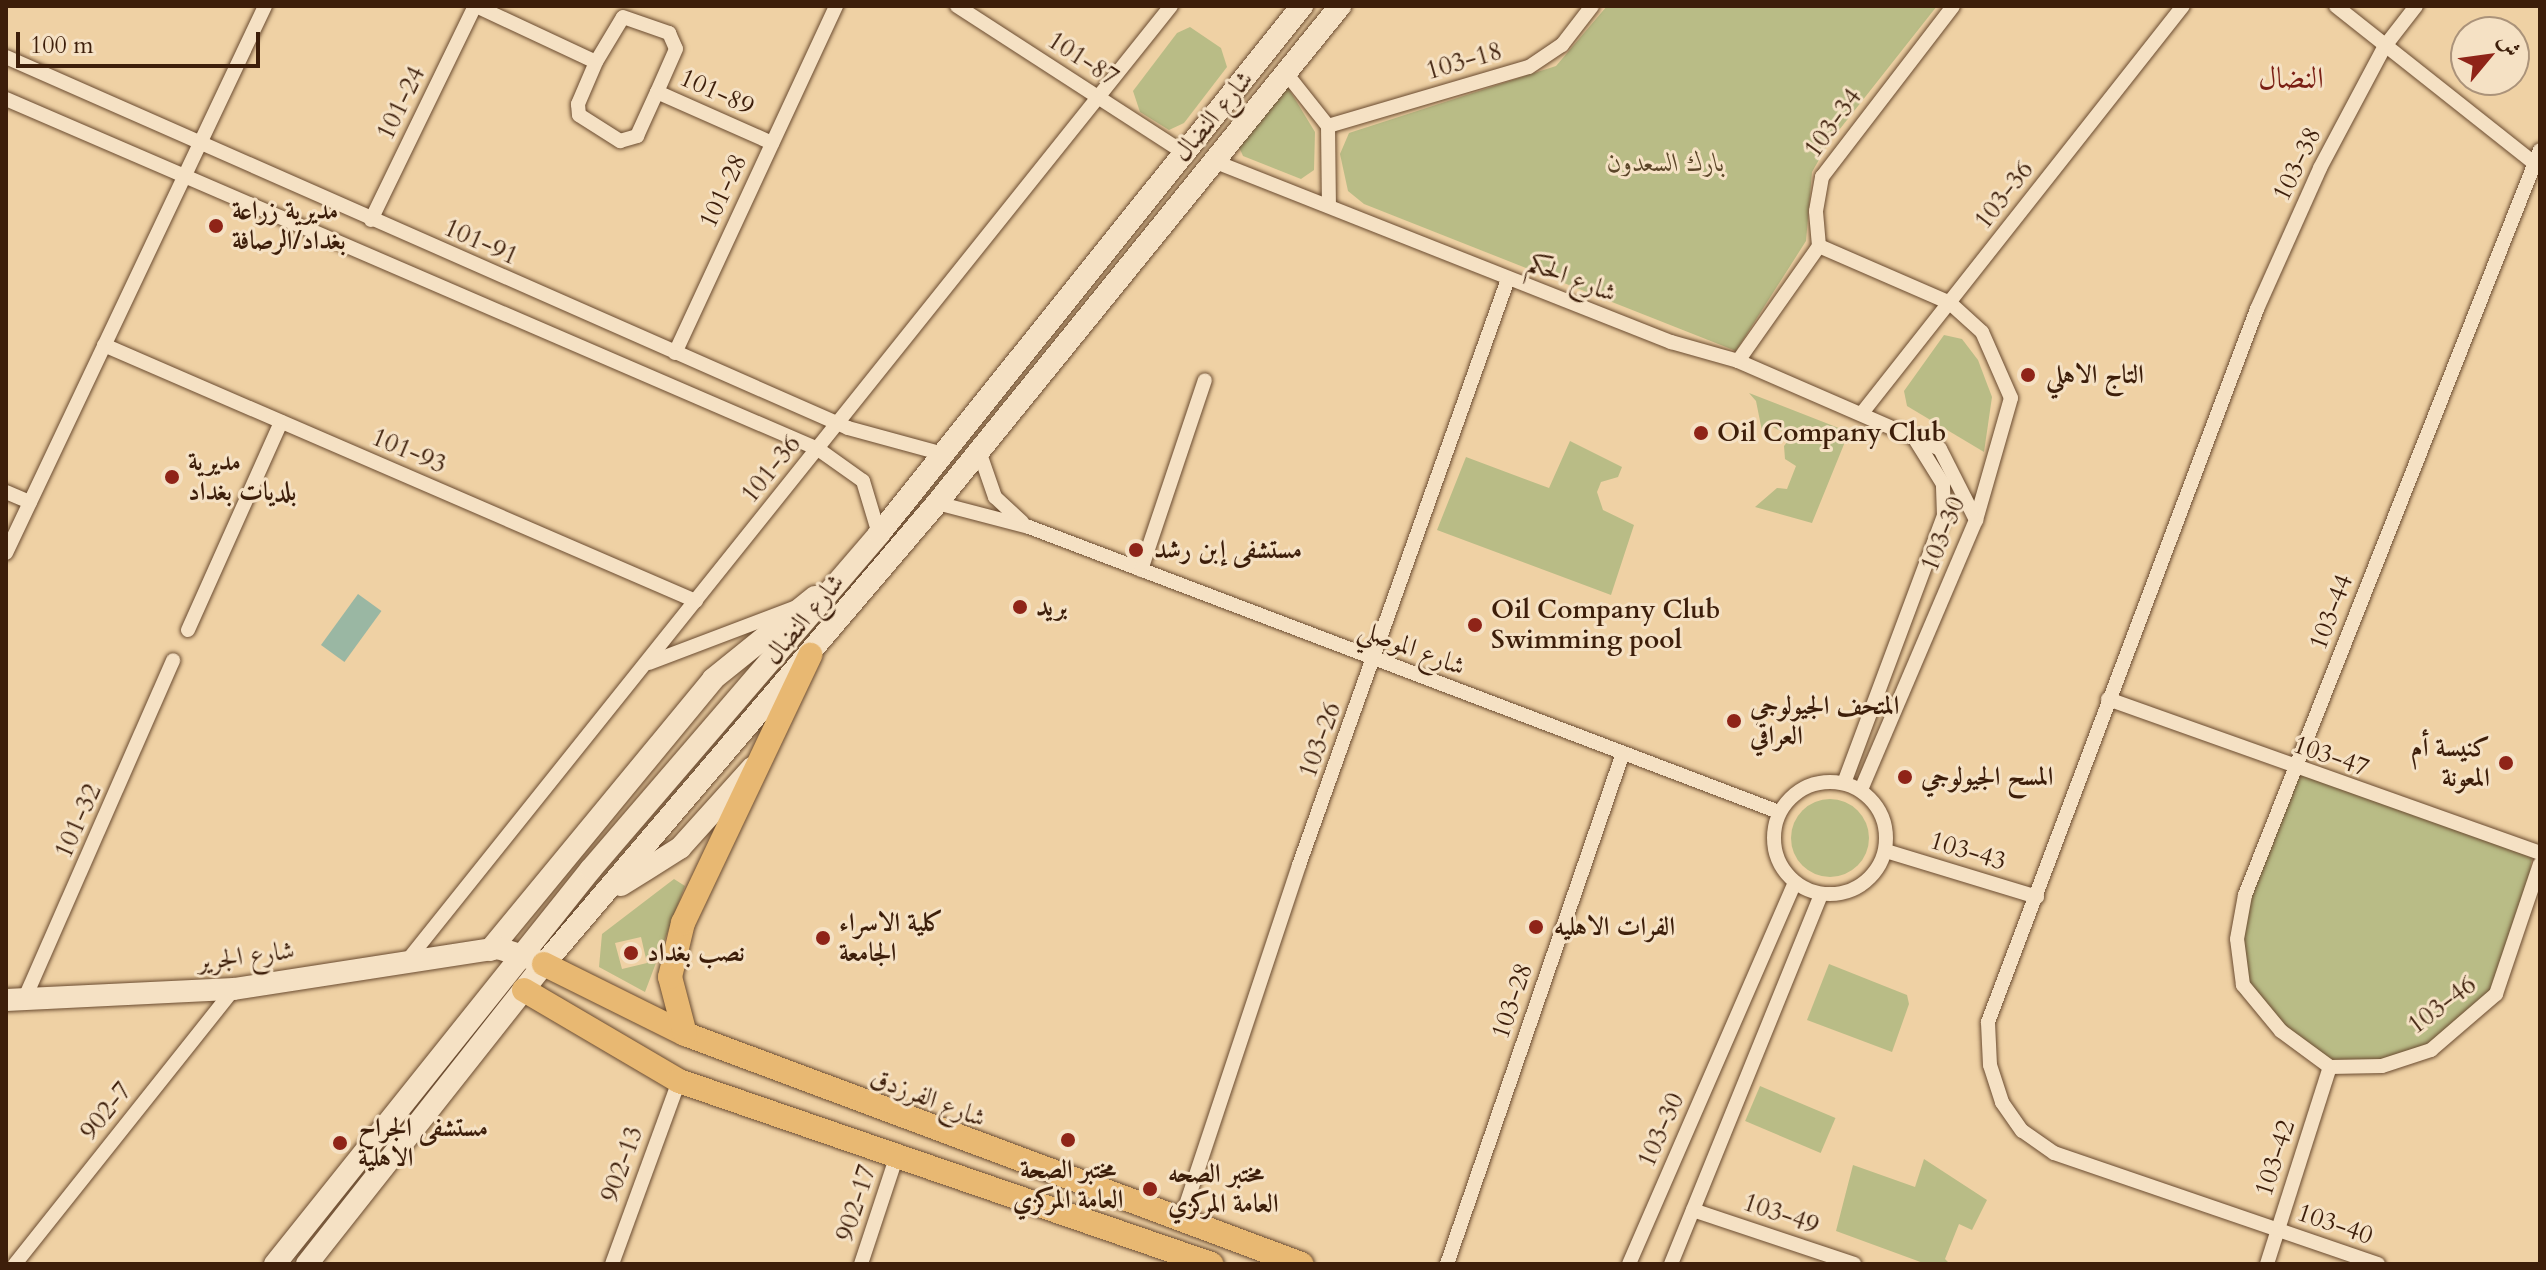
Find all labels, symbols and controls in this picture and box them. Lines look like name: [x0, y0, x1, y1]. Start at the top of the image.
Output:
scale bar: [20, 16, 264, 66]
north arrow: [2450, 16, 2530, 96]
street label: 101-87: [1042, 25, 1124, 93]
text: 100 m: [30, 29, 94, 62]
text: ش: [2491, 29, 2528, 62]
street label: 103-18: [1422, 35, 1506, 87]
street label: 101-24: [370, 61, 432, 145]
district label: النضال: [2258, 61, 2324, 97]
street label: 101-89: [675, 62, 759, 122]
street label: شارع النضال: [1166, 64, 1260, 168]
street label: 103-34: [1797, 82, 1869, 164]
street label: 103-38: [2266, 122, 2328, 206]
park label: بارك السعدون: [1607, 147, 1725, 179]
street label: 101-28: [692, 149, 754, 233]
street label: 103-36: [1968, 155, 2040, 235]
place label: مديرية زراعة بغداد/الرصافة: [232, 195, 346, 256]
street label: 101-91: [439, 212, 523, 272]
marker: مديرية زراعة بغداد/الرصافة: [207, 217, 225, 235]
street label: شارع الحكم: [1523, 247, 1621, 309]
place label: التاج الاهلي: [2046, 359, 2144, 391]
marker: التاج الاهلي: [2017, 364, 2039, 386]
place label: Oil Company Club: [1717, 417, 1946, 449]
street label: 101-93: [367, 421, 451, 481]
marker: Oil Company Club: [1692, 424, 1710, 442]
street label: 101-36: [734, 429, 808, 509]
place label: مديرية بلديات بغداد: [188, 446, 296, 508]
marker: مديرية بلديات بغداد: [163, 468, 181, 486]
street label: 103-30: [1914, 492, 1972, 576]
place label: مستشفى إبن رشد: [1154, 534, 1302, 566]
marker: مستشفى إبن رشد: [1125, 539, 1147, 561]
street label: شارع النضال: [757, 567, 851, 671]
street label: 103-44: [2302, 570, 2360, 654]
place label: بريد: [1036, 591, 1068, 623]
place label: Oil Company Club Swimming pool: [1491, 594, 1720, 656]
marker: بريد: [1011, 598, 1029, 616]
street label: شارع الموصلي: [1354, 613, 1470, 683]
marker: Oil Company Club Swimming pool: [1466, 616, 1484, 634]
place label: المتحف الجيولوجي العراقي: [1750, 690, 1899, 752]
street label: 103-26: [1292, 698, 1348, 782]
marker: المتحف الجيولوجي العراقي: [1725, 712, 1743, 730]
street label: 103-47: [2289, 729, 2373, 783]
place label: كنيسة أم المعونة: [2411, 732, 2490, 794]
marker: كنيسة أم المعونة: [2497, 754, 2515, 772]
place label: المسح الجيولوجي: [1921, 761, 2054, 793]
marker: المسح الجيولوجي: [1896, 768, 1914, 786]
street label: 101-32: [48, 779, 108, 863]
street label: 103-43: [1926, 825, 2010, 877]
place label: كلية الاسراء الجامعة: [839, 907, 944, 968]
place label: الفرات الاهليه: [1554, 911, 1675, 943]
marker: الفرات الاهليه: [1525, 916, 1547, 938]
marker: كلية الاسراء الجامعة: [814, 929, 832, 947]
street label: شارع الجرير: [196, 935, 296, 977]
place label: نصب بغداد: [647, 937, 745, 969]
marker: نصب بغداد: [622, 944, 640, 962]
street label: 103-28: [1485, 959, 1539, 1043]
street label: 103-46: [2401, 969, 2483, 1041]
street label: شارع الفرزدق: [866, 1062, 990, 1134]
street label: 902-7: [73, 1076, 139, 1146]
street label: 103-30: [1631, 1088, 1691, 1172]
place label: مستشفى الجراح الاهلية: [358, 1112, 488, 1174]
street label: 103-42: [2248, 1116, 2302, 1200]
street label: 902-13: [594, 1122, 650, 1206]
marker: مختبر الصحة العامة المركزي: [1057, 1129, 1079, 1151]
marker: مستشفى الجراح الاهلية: [329, 1132, 351, 1154]
place label: مختبر الصحة العامة المركزي: [1013, 1154, 1123, 1216]
place label: مختبر الصحه العامة المركزي: [1168, 1158, 1279, 1220]
street label: 902-17: [829, 1161, 883, 1245]
marker: مختبر الصحه العامة المركزي: [1139, 1178, 1161, 1200]
street label: 103-49: [1739, 1187, 1823, 1241]
street label: 103-40: [2293, 1197, 2377, 1251]

